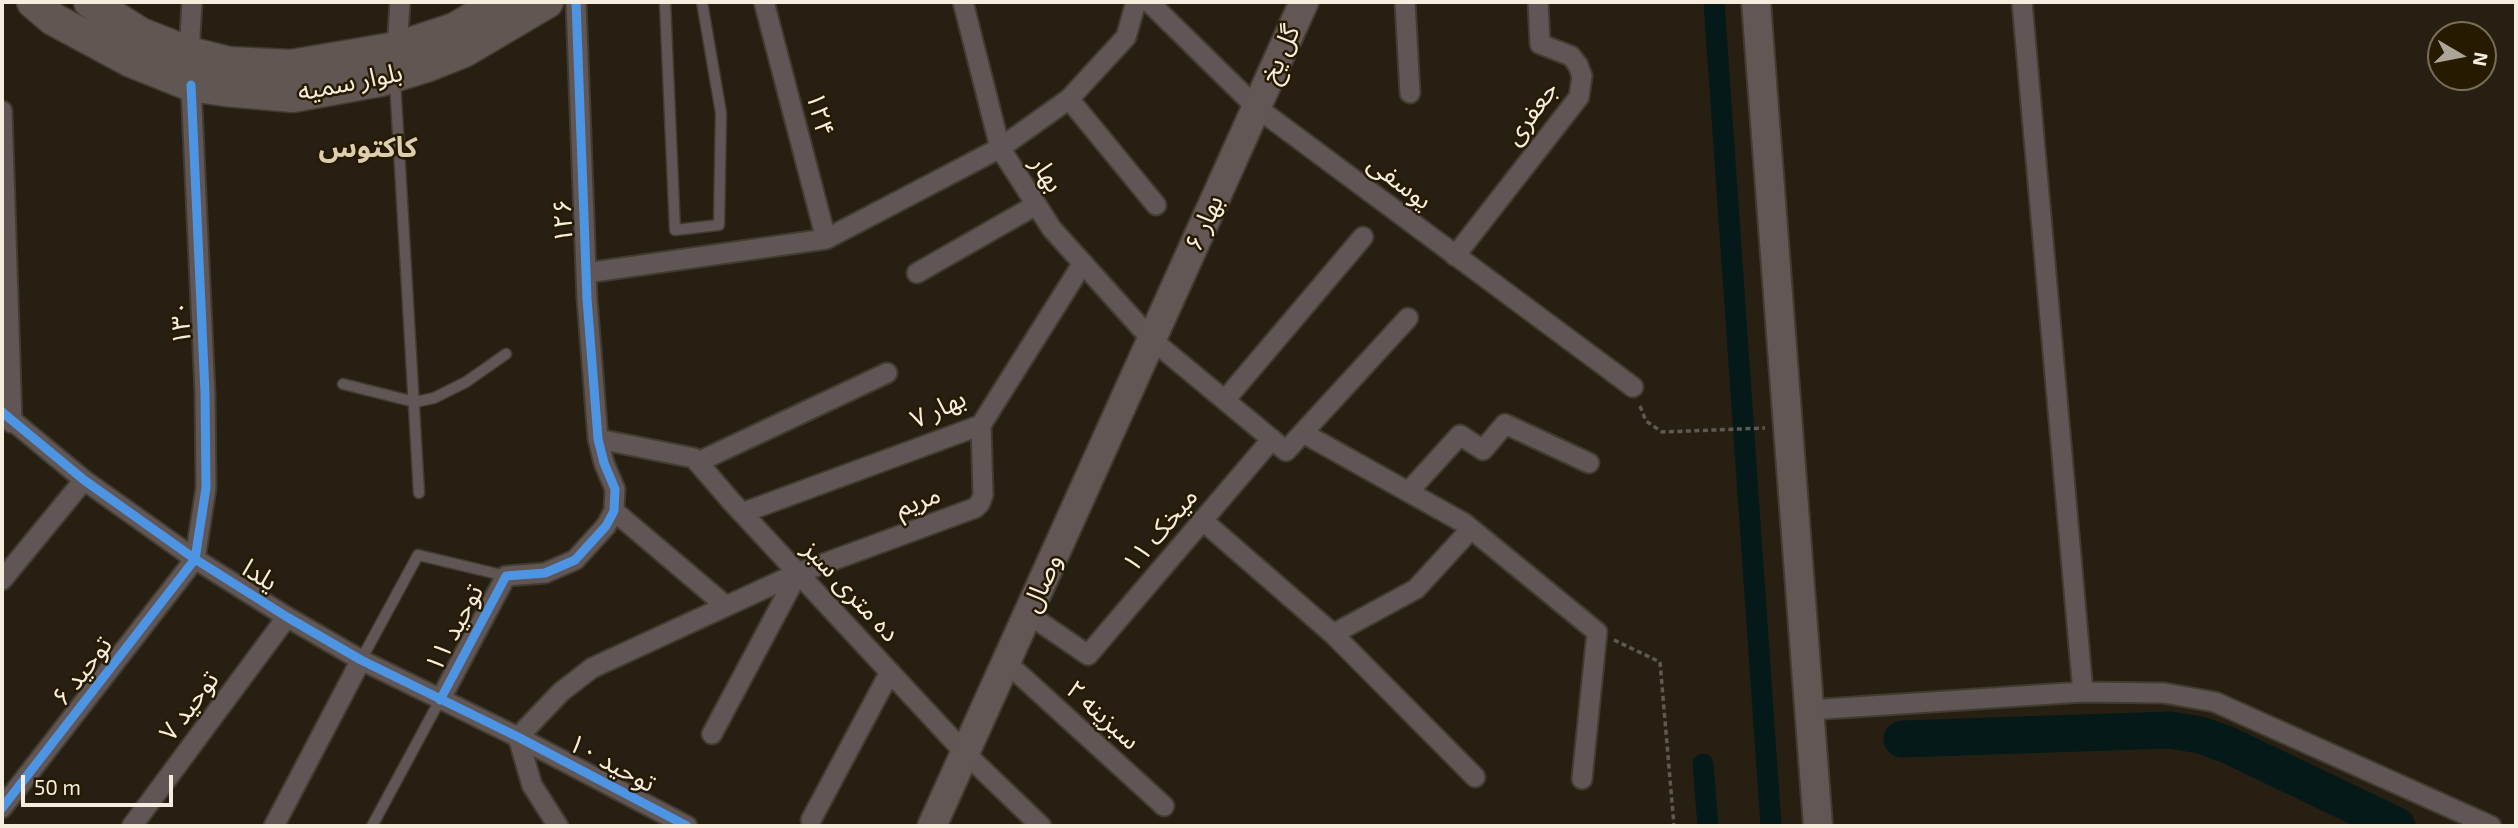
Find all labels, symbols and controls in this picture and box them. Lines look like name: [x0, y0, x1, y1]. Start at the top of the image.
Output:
street label: گل یخ: [1254, 20, 1306, 88]
north arrow: [2427, 21, 2497, 91]
text: N: [2469, 51, 2494, 68]
street label: بلوار سمیه: [295, 57, 405, 107]
street label: جعفری: [1497, 75, 1565, 151]
street label: ۱۲۴: [799, 88, 841, 140]
district label: کاکتوس: [319, 131, 417, 165]
street label: یوسفی: [1362, 148, 1438, 216]
street label: بهار: [1024, 150, 1070, 198]
street label: بهار ۶: [1178, 190, 1230, 256]
street label: ۱۲۶: [547, 198, 579, 244]
street label: ۱۳۰: [164, 300, 198, 346]
street label: بهار ۷: [905, 383, 971, 435]
street label: مریم: [891, 479, 945, 523]
street label: میخک ۱۱: [1116, 481, 1204, 579]
street label: ده متری سبز: [796, 534, 906, 648]
street label: وصال: [1015, 549, 1069, 617]
street label: یلدا: [237, 552, 283, 598]
street label: توحید ۱۱: [418, 579, 490, 677]
street label: توحید ۶: [45, 630, 119, 712]
street label: توحید ۷: [153, 665, 225, 747]
street label: سبزینه ۲: [1060, 674, 1146, 756]
street label: توحید ۱۰: [563, 727, 661, 799]
scale bar: [24, 762, 177, 806]
text: 50 m: [34, 774, 81, 799]

